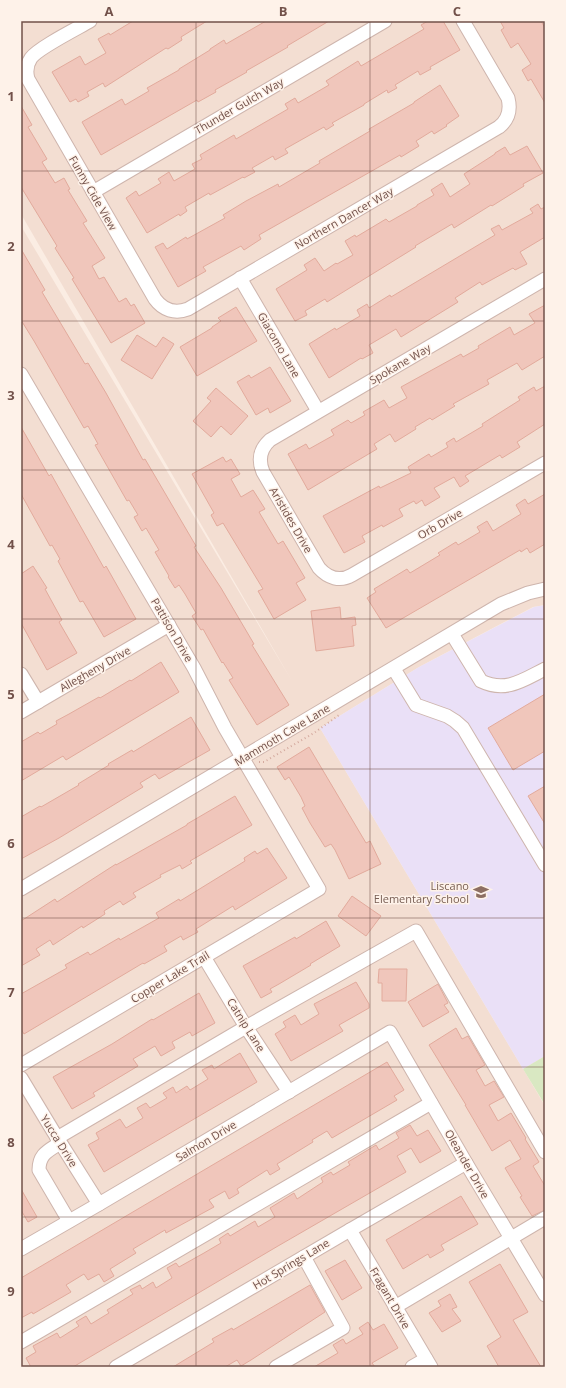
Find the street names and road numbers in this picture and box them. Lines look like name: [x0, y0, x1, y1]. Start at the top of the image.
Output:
street label: Thunder Gulch Way: [191, 74, 287, 137]
street label: Funny Cide View: [66, 153, 121, 233]
street label: Northern Dancer Way: [292, 183, 396, 252]
street label: Giacomo Lane: [255, 309, 304, 380]
street label: Spokane Way: [366, 340, 434, 387]
street label: Aristides Drive: [266, 484, 316, 556]
street label: Orb Drive: [415, 505, 465, 542]
street label: Pattison Drive: [148, 595, 197, 665]
street label: Allegheny Drive: [57, 642, 133, 695]
street label: Mammoth Cave Lane: [231, 700, 332, 769]
street label: Copper Lake Trail: [128, 947, 212, 1006]
street label: Catnip Lane: [224, 995, 269, 1055]
street label: Yucca Drive: [37, 1112, 82, 1170]
street label: Salmon Drive: [173, 1117, 239, 1165]
street label: Oleander Drive: [442, 1126, 493, 1201]
street label: Hot Springs Lane: [250, 1235, 332, 1292]
street label: Fragant Drive: [367, 1264, 414, 1331]

